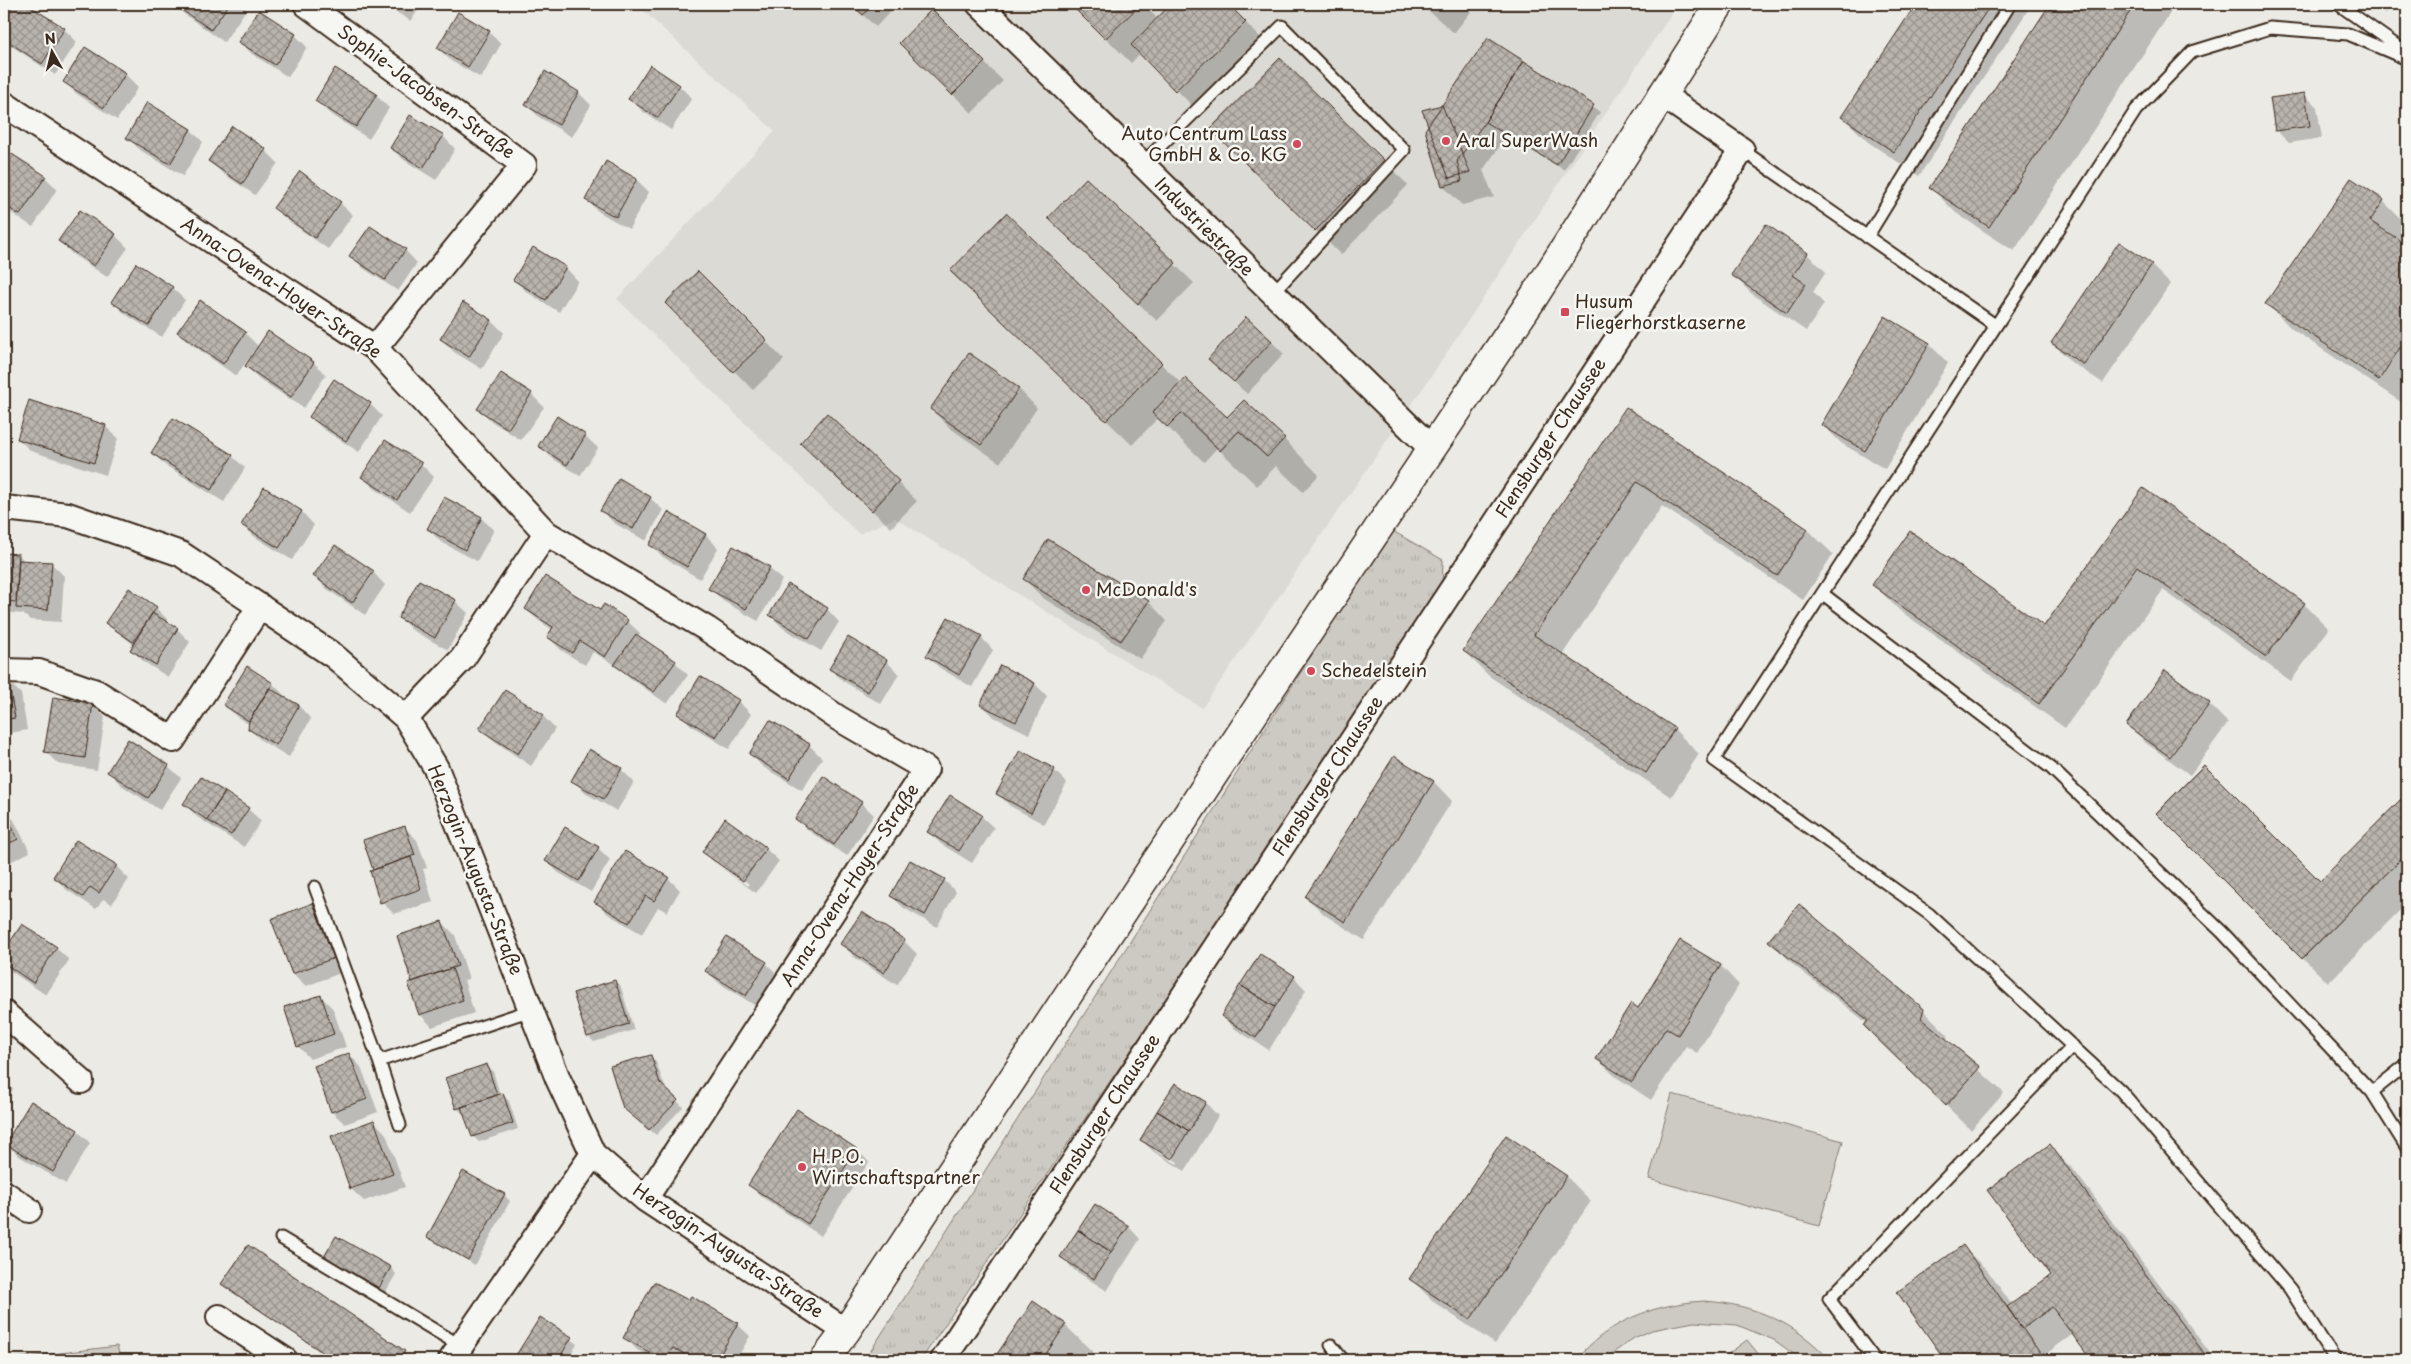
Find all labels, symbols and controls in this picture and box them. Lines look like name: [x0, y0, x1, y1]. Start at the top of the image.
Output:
street label: Sophie-Jacobsen-Straße: [333, 17, 521, 165]
text: N: [43, 27, 57, 50]
north arrow: [28, 28, 78, 78]
place label: Auto Centrum Lass GmbH & Co. KG: [1121, 119, 1287, 167]
place label: Aral SuperWash: [1456, 126, 1598, 153]
marker: Aral SuperWash: [1440, 135, 1452, 147]
marker: Auto Centrum Lass GmbH & Co. KG: [1291, 138, 1303, 150]
street label: Industriestraße: [1149, 170, 1261, 282]
street label: Anna-Ovena-Hoyer-Straße: [176, 209, 388, 364]
place label: Husum Fliegerhorstkaserne: [1575, 287, 1746, 335]
marker: Husum Fliegerhorstkaserne: [1559, 306, 1571, 318]
street label: Flensburger Chaussee: [1488, 352, 1612, 523]
place label: McDonald's: [1096, 575, 1197, 602]
marker: McDonald's: [1080, 584, 1092, 596]
place label: Schedelstein: [1321, 656, 1427, 683]
marker: Schedelstein: [1305, 665, 1317, 677]
street label: Flensburger Chaussee: [1265, 690, 1389, 861]
street label: Herzogin-Augusta-Straße: [422, 760, 531, 979]
street label: Anna-Ovena-Hoyer-Straße: [773, 777, 925, 991]
street label: Flensburger Chaussee: [1042, 1028, 1166, 1199]
place label: H.P.O. Wirtschaftspartner: [812, 1142, 980, 1190]
marker: H.P.O. Wirtschaftspartner: [796, 1161, 808, 1173]
street label: Herzogin-Augusta-Straße: [628, 1176, 829, 1324]

